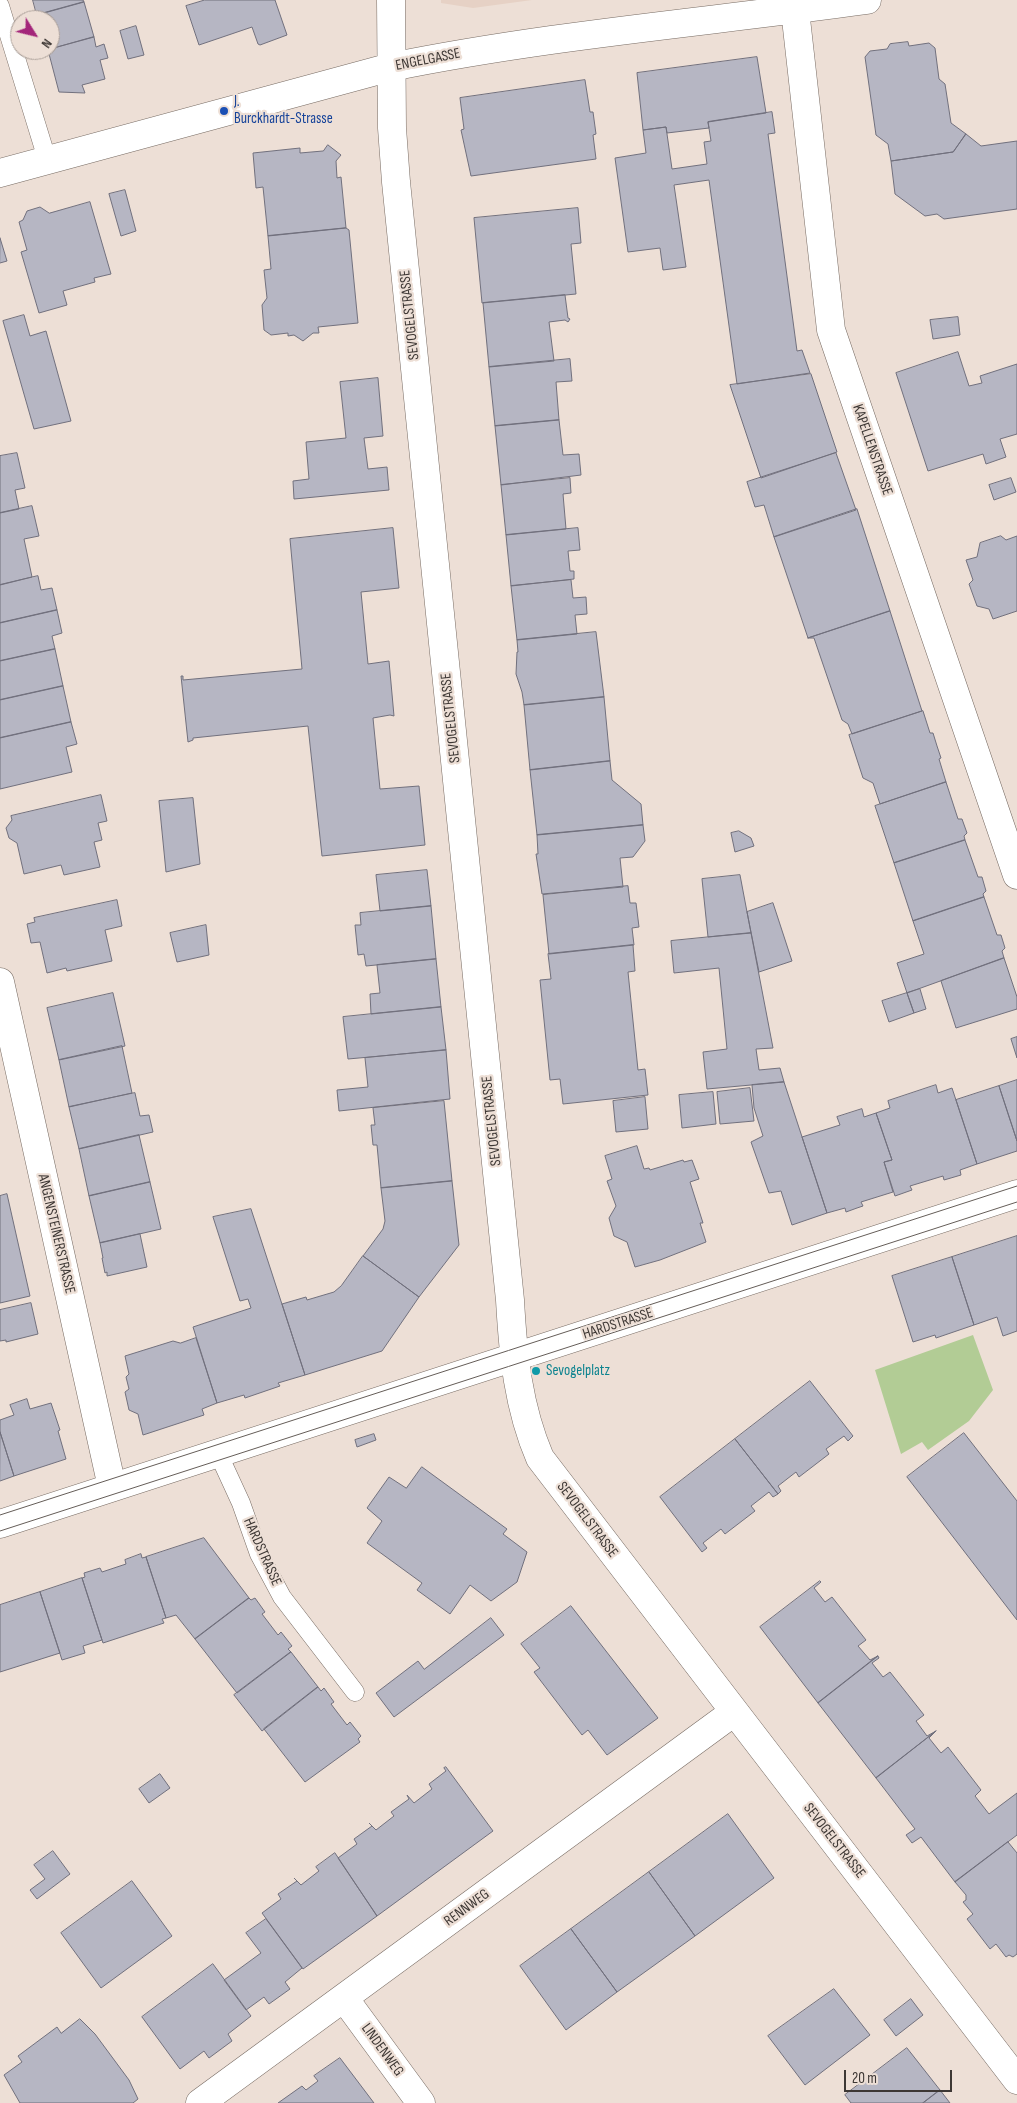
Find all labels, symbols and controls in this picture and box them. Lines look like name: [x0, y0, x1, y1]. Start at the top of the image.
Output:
north arrow: [10, 10, 60, 60]
text: N: [38, 35, 56, 52]
street label: ENGELGASSE: [394, 45, 462, 75]
place label: J. Burckhardt-Strasse: [234, 93, 333, 128]
marker: J. Burckhardt-Strasse: [218, 105, 230, 117]
street label: SEVOGELSTRASSE: [396, 269, 424, 361]
street label: KAPELLENSTRASSE: [848, 402, 896, 498]
street label: SEVOGELSTRASSE: [437, 672, 465, 764]
street label: SEVOGELSTRASSE: [478, 1075, 506, 1167]
street label: ANGENSTEINERSTRASSE: [33, 1172, 79, 1296]
street label: HARDSTRASSE: [581, 1304, 655, 1344]
place label: Sevogelplatz: [546, 1362, 610, 1380]
marker: Sevogelplatz: [530, 1365, 542, 1377]
street label: SEVOGELSTRASSE: [553, 1479, 621, 1561]
street label: HARDSTRASSE: [239, 1515, 285, 1589]
street label: SEVOGELSTRASSE: [799, 1800, 869, 1882]
street label: RENNWEG: [441, 1886, 493, 1930]
street label: LINDENWEG: [357, 2020, 407, 2080]
scale bar: [847, 2060, 954, 2092]
text: 20 m: [852, 2069, 877, 2088]

